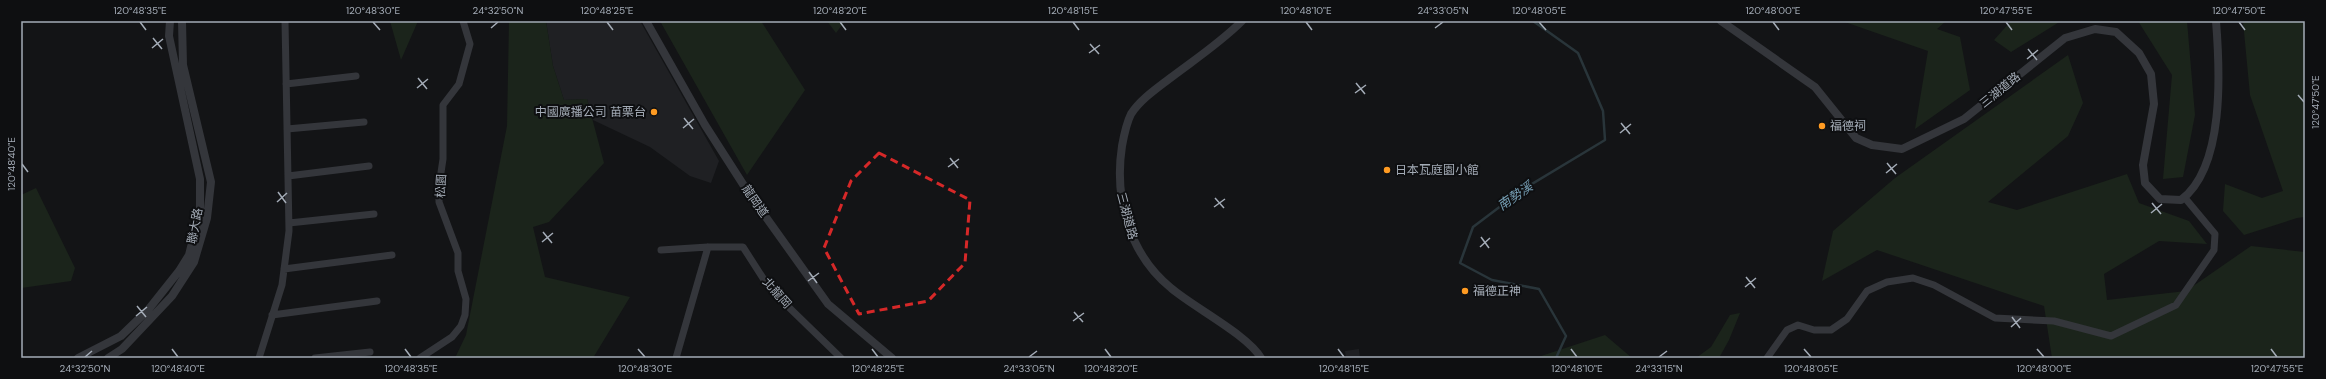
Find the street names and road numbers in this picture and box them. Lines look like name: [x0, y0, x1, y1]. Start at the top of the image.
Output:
street label: 三湖道路: [1976, 69, 2024, 111]
street label: 松園: [432, 174, 450, 198]
street label: 龍岡道: [738, 182, 772, 220]
street label: 三湖道路: [1113, 191, 1141, 241]
street label: 聯大路: [184, 207, 206, 245]
street label: 北龍岡: [759, 274, 795, 312]

